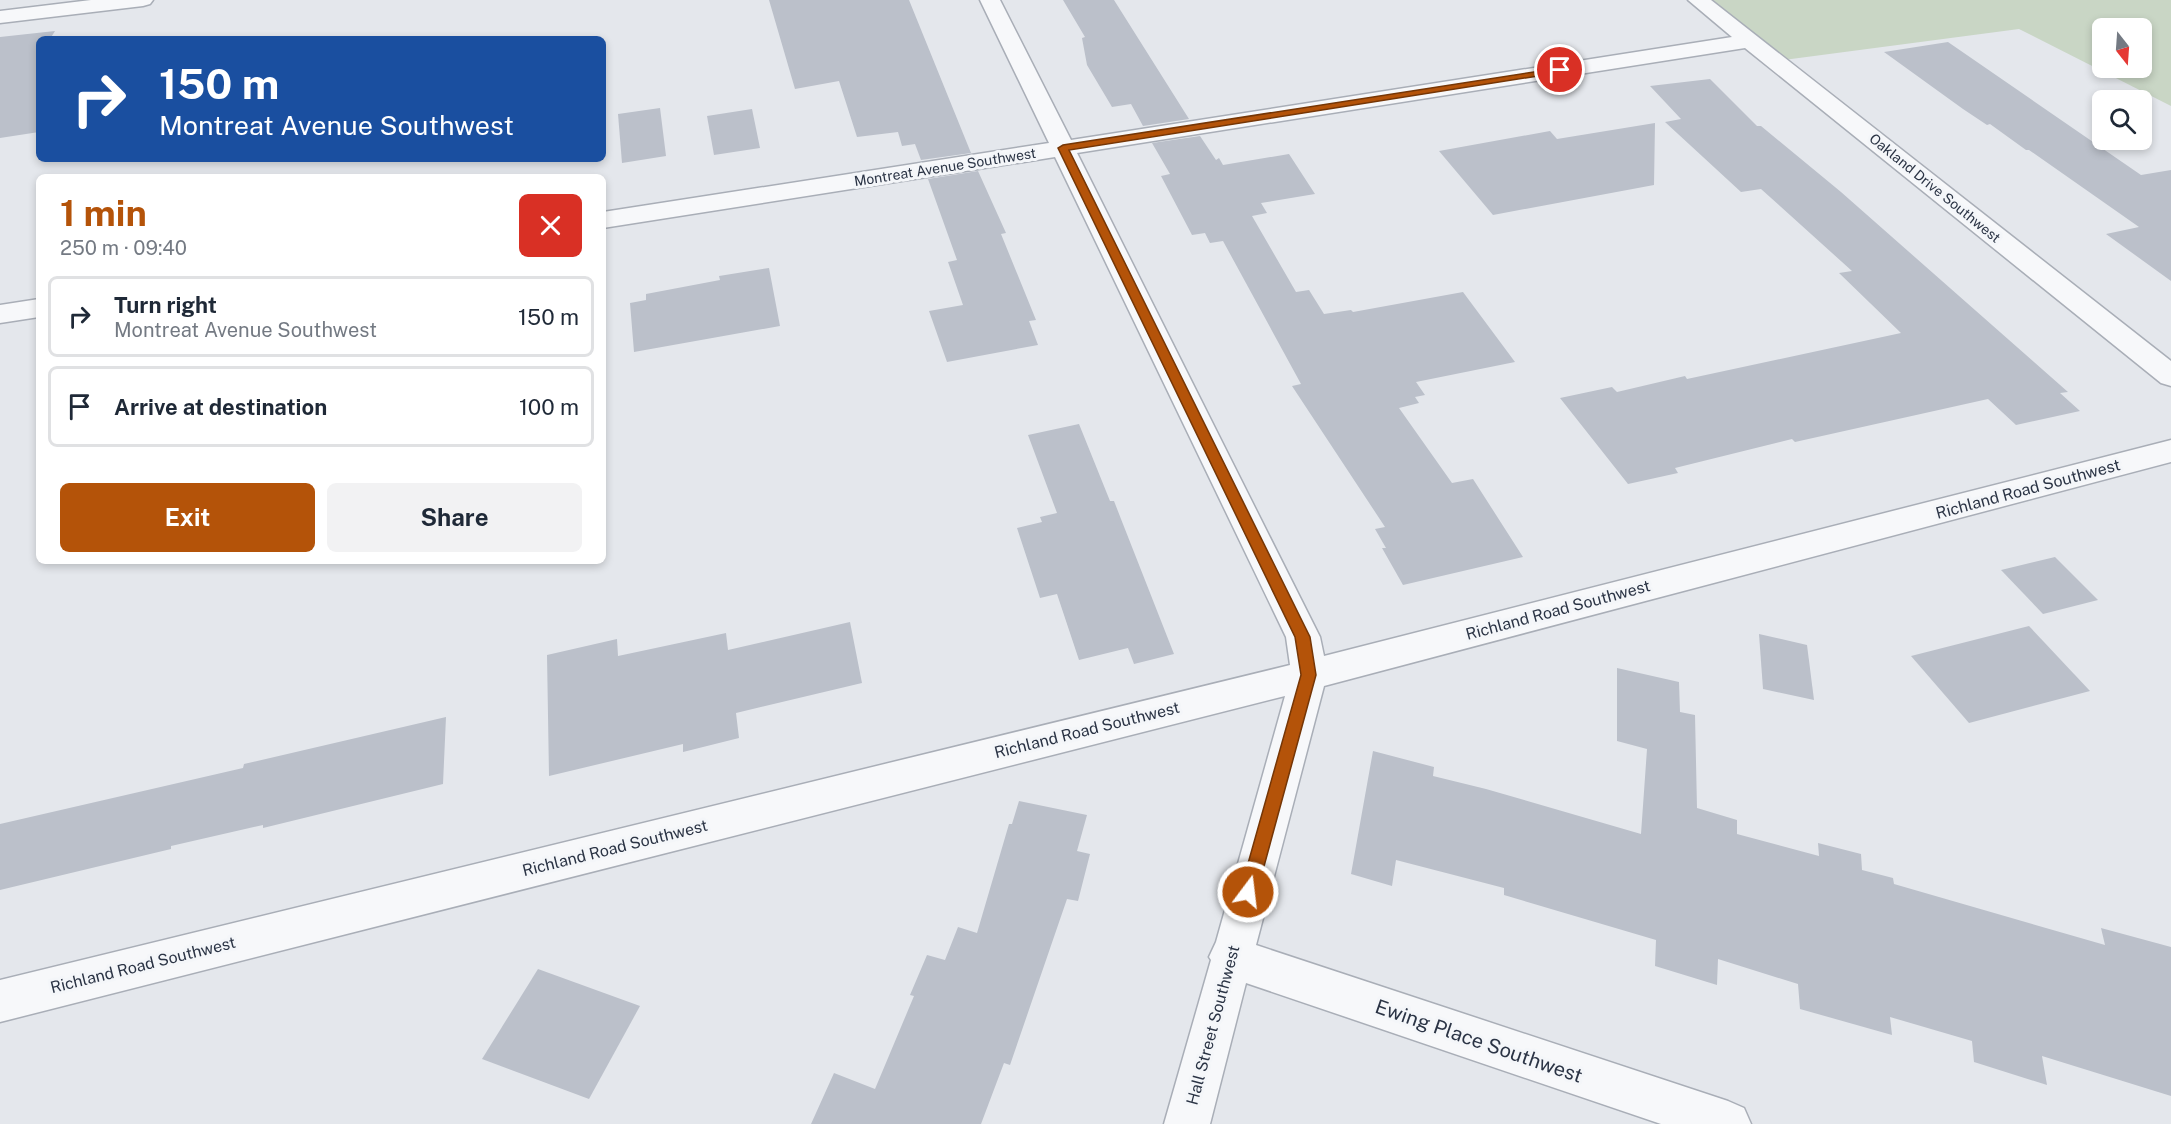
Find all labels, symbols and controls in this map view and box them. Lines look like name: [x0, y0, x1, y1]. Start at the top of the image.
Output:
north arrow: [2092, 18, 2152, 78]
map controls: [2092, 18, 2152, 150]
pin: [1534, 44, 1585, 95]
icon: arrive: [1543, 53, 1576, 86]
text: 150 m: [159, 59, 279, 108]
icon: right: [60, 60, 138, 138]
button: search: [2092, 90, 2152, 150]
text: Montreat Avenue Southwest: [159, 109, 514, 141]
street label: Oakland Drive Southwest: [1866, 130, 2004, 246]
street label: Montreat Avenue Southwest: [853, 145, 1037, 189]
text: 1 min: [60, 192, 147, 234]
button: close: [519, 194, 582, 257]
text: 250 m · 09:40: [60, 236, 187, 260]
text: Turn right: [114, 292, 217, 318]
icon: right: [63, 300, 96, 333]
text: 150 m: [518, 304, 579, 330]
text: Montreat Avenue Southwest: [114, 318, 377, 342]
icon: arrive: [63, 390, 96, 423]
text: Arrive at destination: [114, 394, 327, 420]
text: 100 m: [519, 394, 579, 420]
street label: Richland Road Southwest: [1934, 455, 2122, 523]
button: Exit: [60, 483, 315, 552]
button: Share: [327, 483, 582, 552]
street label: Richland Road Southwest: [1464, 576, 1652, 644]
street label: Richland Road Southwest: [992, 698, 1182, 762]
street label: Richland Road Southwest: [520, 816, 710, 880]
position arrow: [1216, 860, 1280, 924]
street label: Richland Road Southwest: [48, 933, 238, 997]
street label: Hall Street Southwest: [1183, 943, 1243, 1107]
street label: Ewing Place Southwest: [1372, 994, 1586, 1088]

